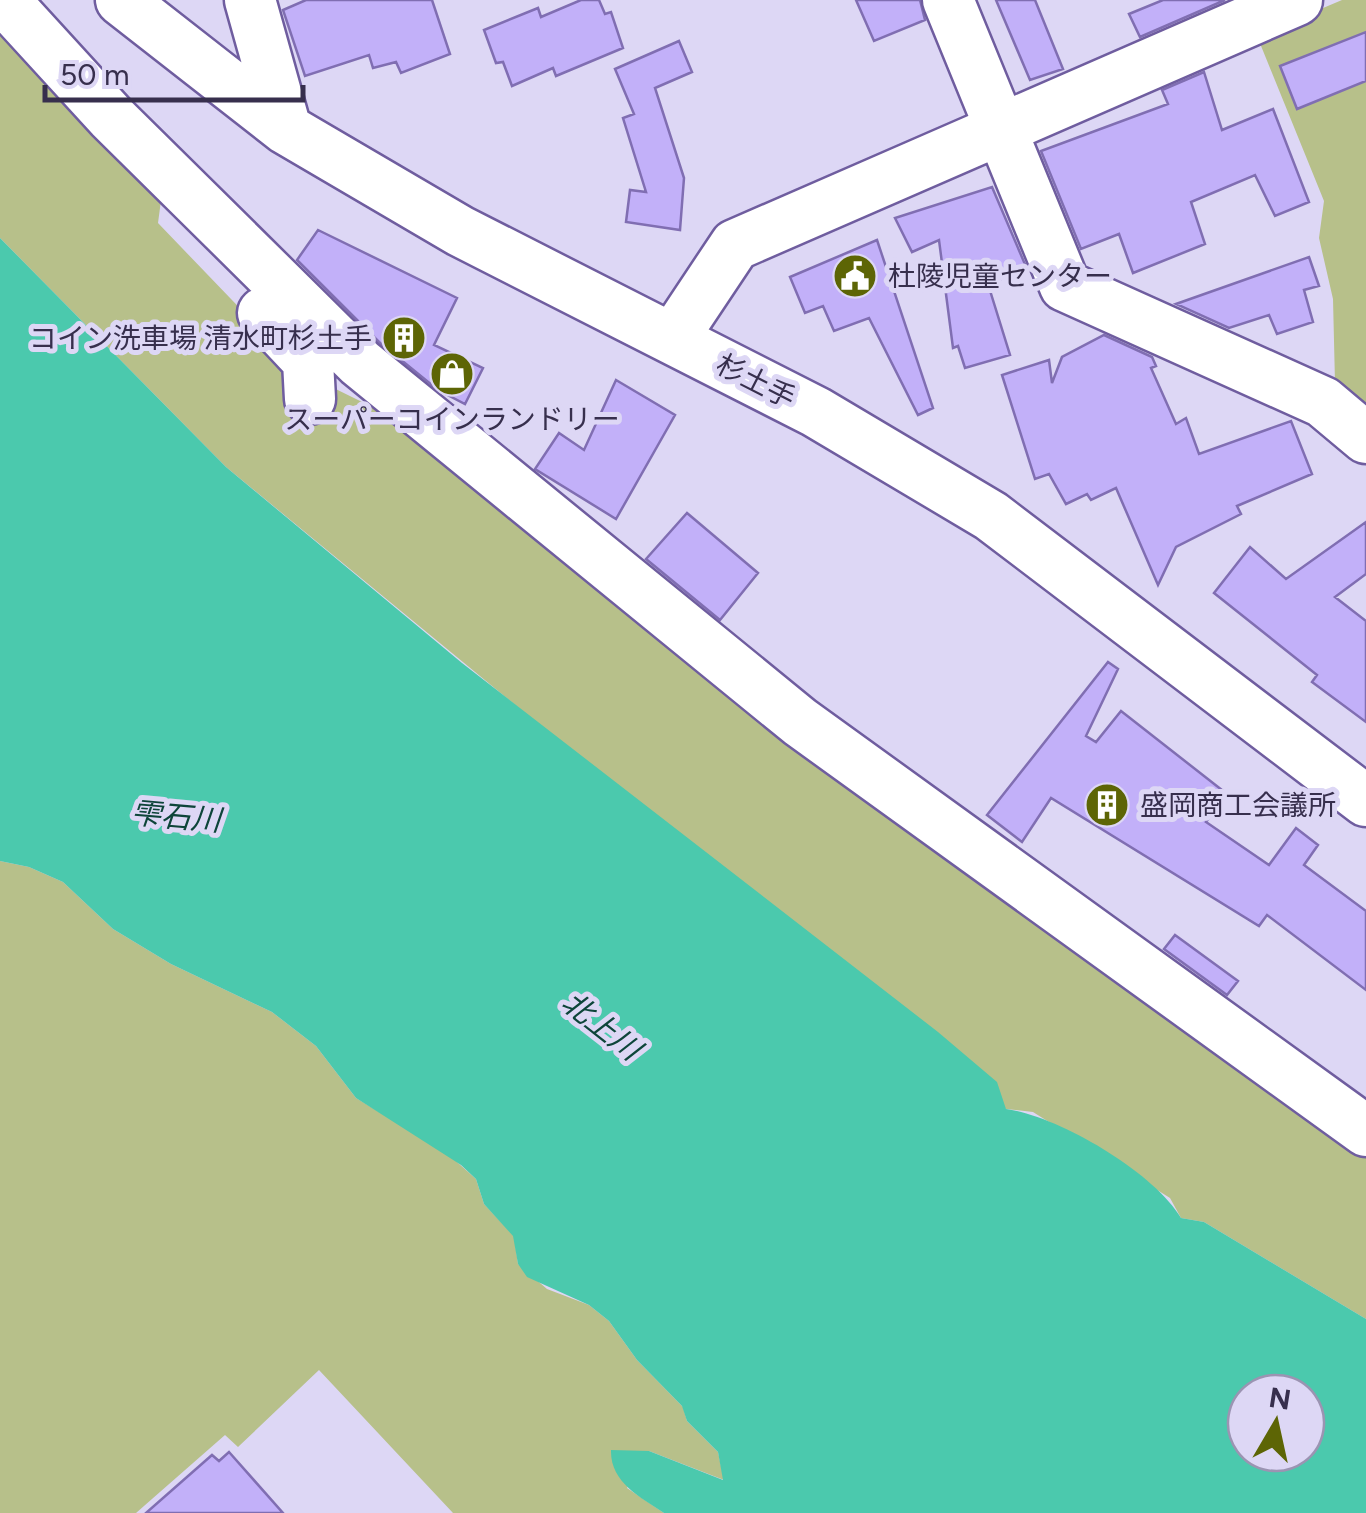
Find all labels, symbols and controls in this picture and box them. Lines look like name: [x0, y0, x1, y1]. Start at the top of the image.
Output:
scale bar: [45, 40, 302, 102]
text: 50 m: [60, 56, 129, 93]
public building icon: 杜陵児童センター: [832, 253, 878, 299]
place label: 杜陵児童センター: [888, 259, 1112, 293]
building icon: コイン洗車場 清水町杉土手: [381, 315, 427, 361]
place label: コイン洗車場 清水町杉土手: [29, 321, 372, 355]
street label: 杉土手: [711, 347, 801, 415]
shop icon: スーパーコインランドリー: [429, 351, 475, 397]
place label: スーパーコインランドリー: [284, 402, 620, 436]
building icon: 盛岡商工会議所: [1084, 782, 1130, 828]
place label: 盛岡商工会議所: [1140, 788, 1336, 822]
water label: 雫石川: [130, 794, 225, 839]
water label: 北上川: [554, 983, 651, 1070]
north arrow: [1226, 1373, 1326, 1473]
text: N: [1267, 1380, 1293, 1417]

